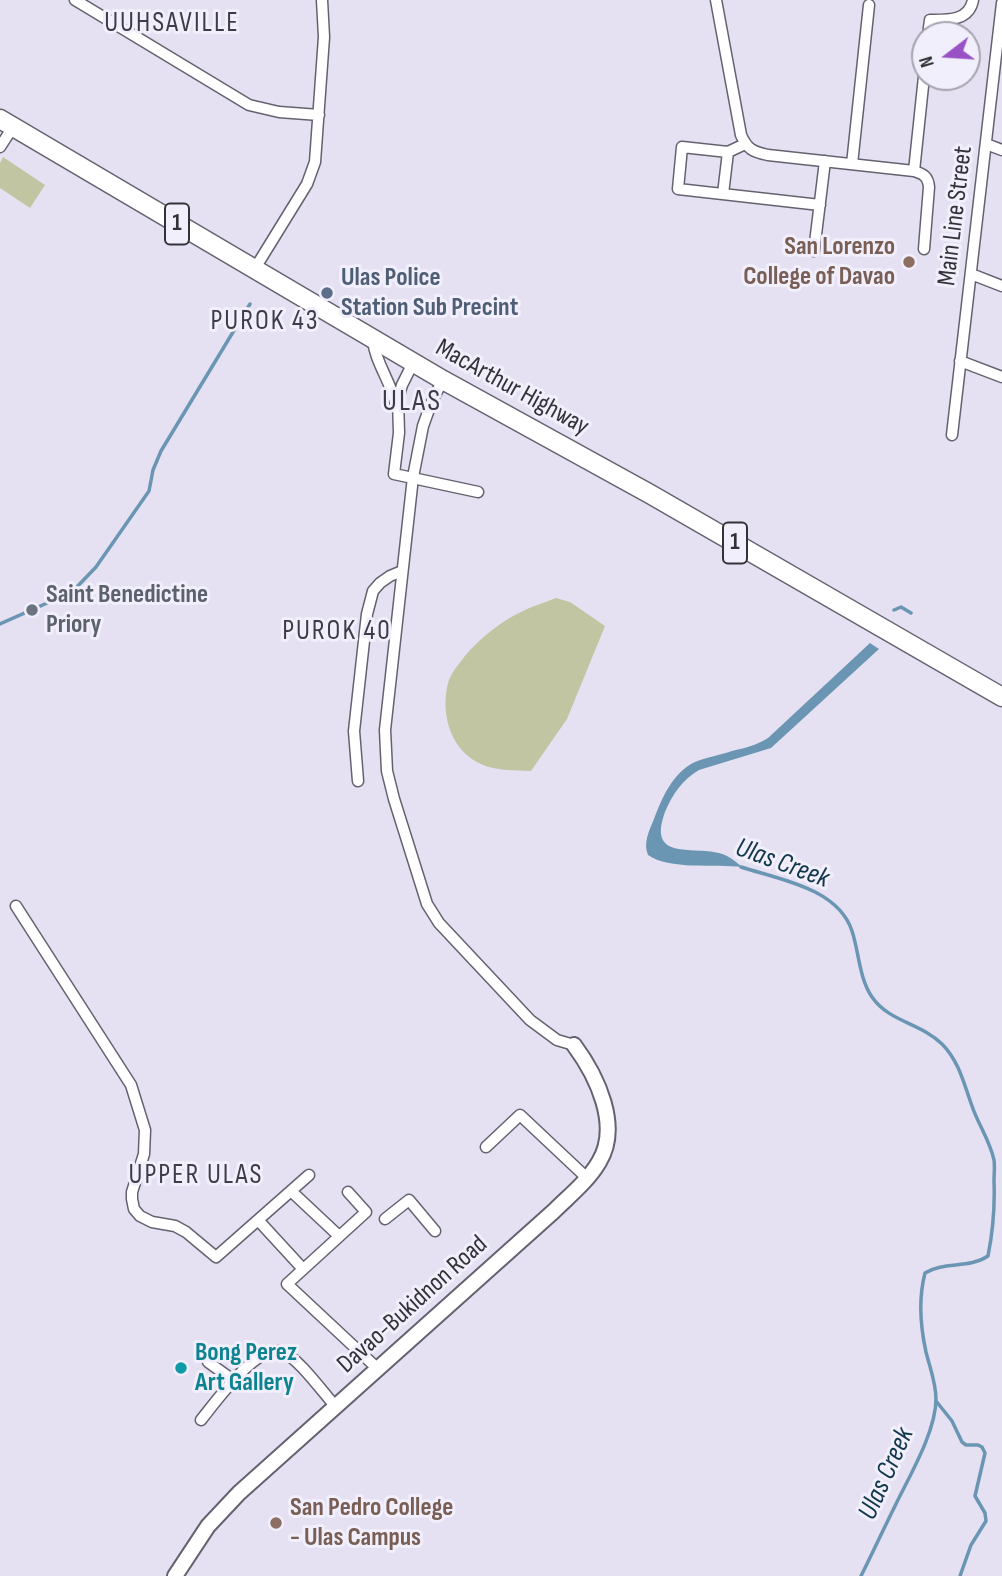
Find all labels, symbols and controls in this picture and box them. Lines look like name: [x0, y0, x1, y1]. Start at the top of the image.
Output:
district label: UUHSAVILLE: [105, 7, 239, 41]
north arrow: [911, 21, 981, 91]
text: N: [915, 53, 940, 70]
street label: Main Line Street: [932, 144, 980, 288]
road number: 1: [165, 204, 189, 244]
place label: San Lorenzo College of Davao: [743, 231, 895, 292]
marker: San Lorenzo College of Davao: [901, 254, 917, 270]
place label: Ulas Police Station Sub Precint: [341, 262, 518, 324]
marker: Ulas Police Station Sub Precint: [319, 285, 335, 301]
district label: PUROK 43: [212, 305, 318, 339]
street label: MacArthur Highway: [430, 333, 594, 443]
district label: ULAS: [383, 384, 441, 420]
road number: 1: [723, 522, 747, 564]
place label: Saint Benedictine Priory: [46, 579, 208, 640]
marker: Saint Benedictine Priory: [24, 602, 40, 618]
district label: PUROK 40: [283, 615, 391, 649]
water label: Ulas Creek: [731, 832, 833, 896]
district label: UPPER ULAS: [130, 1159, 262, 1193]
street label: Davao-Bukidnon Road: [332, 1229, 494, 1381]
place label: Bong Perez Art Gallery: [195, 1337, 297, 1398]
marker: Bong Perez Art Gallery: [173, 1360, 189, 1376]
water label: Ulas Creek: [852, 1423, 922, 1525]
place label: San Pedro College - Ulas Campus: [290, 1492, 453, 1554]
marker: San Pedro College - Ulas Campus: [268, 1515, 284, 1531]

